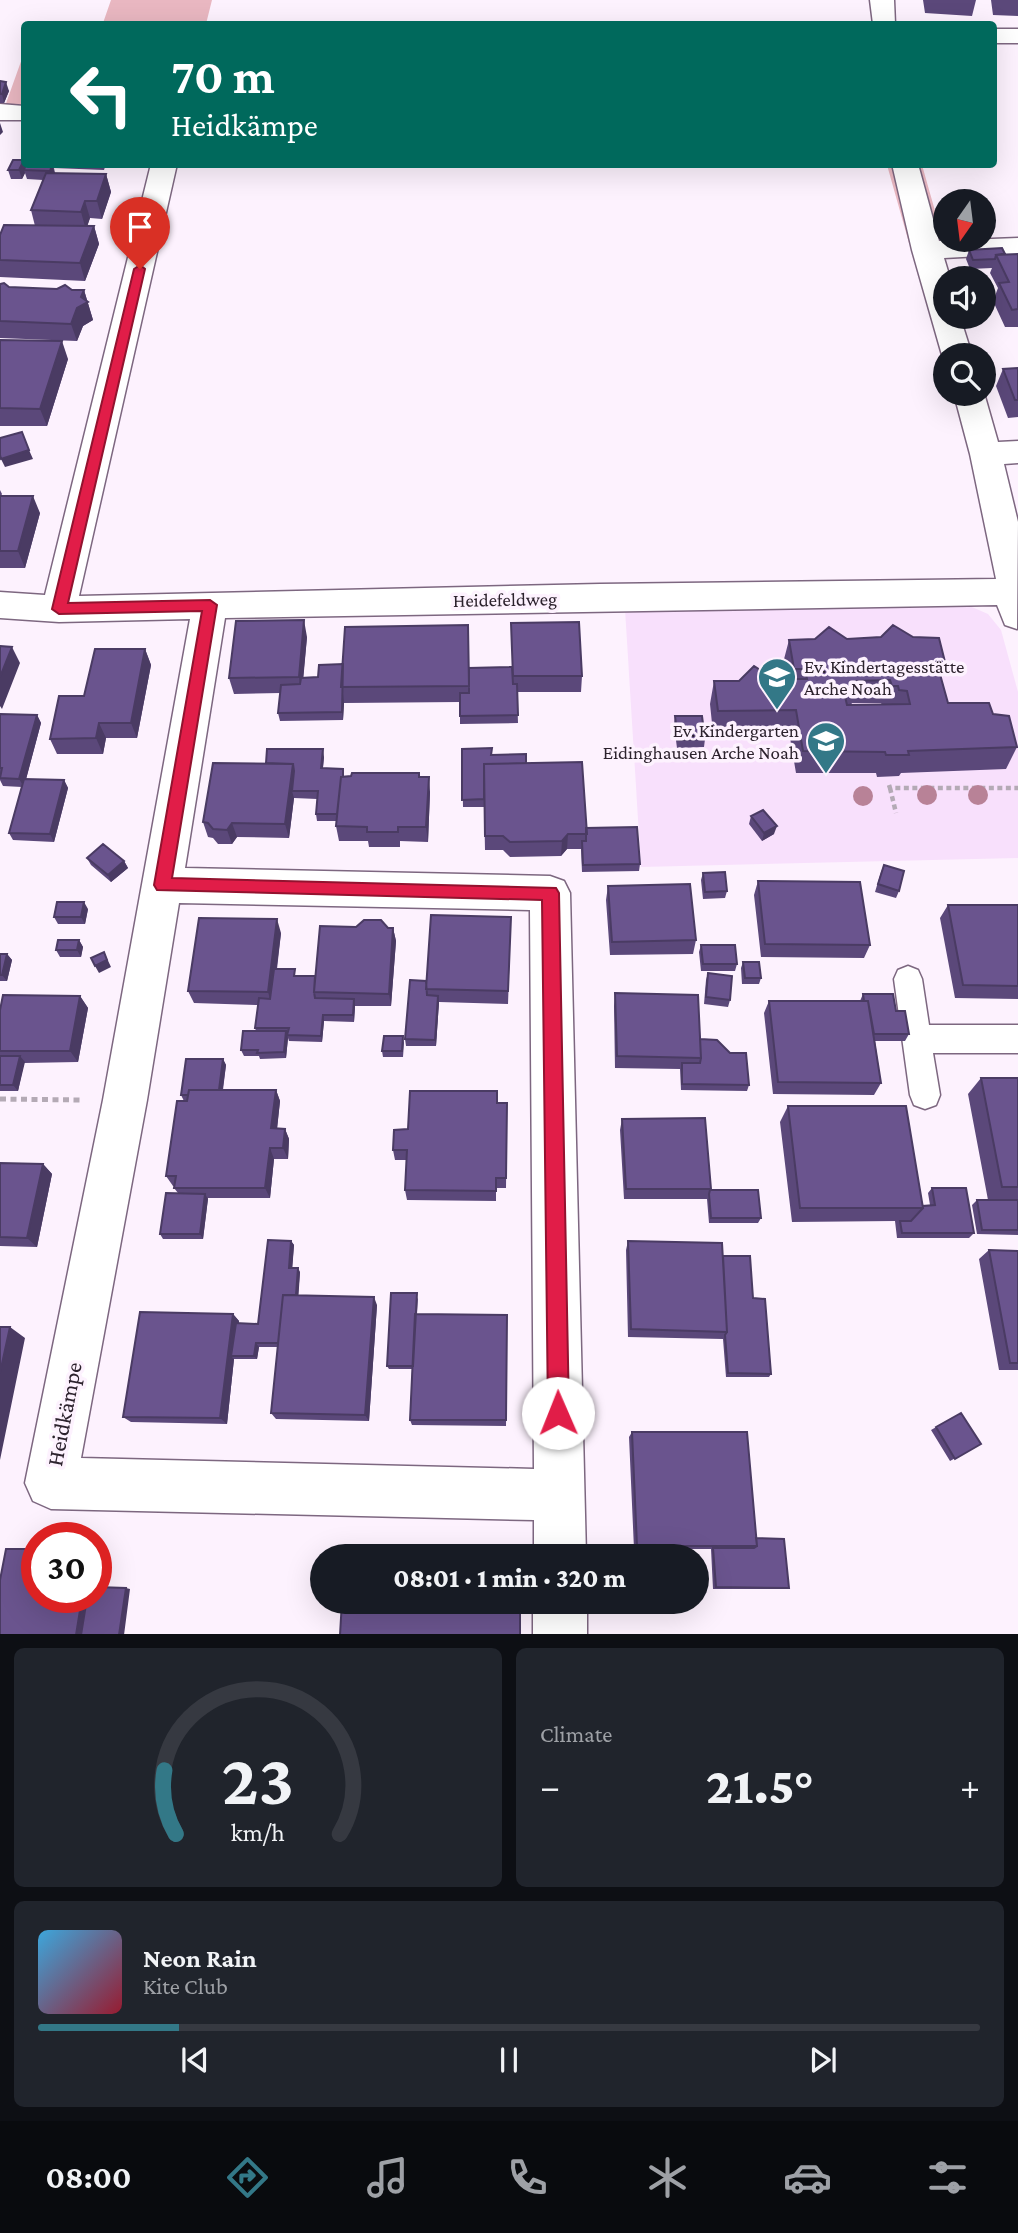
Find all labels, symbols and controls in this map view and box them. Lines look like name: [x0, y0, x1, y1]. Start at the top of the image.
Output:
icon: left: [56, 49, 147, 140]
text: 70 m: [171, 49, 275, 104]
text: Heidkämpe: [171, 107, 318, 143]
north arrow: [933, 189, 996, 252]
map controls: [933, 189, 996, 406]
pin: [110, 197, 170, 269]
icon: arrive: [121, 208, 159, 246]
button: sound: [933, 266, 996, 329]
button: search: [933, 343, 996, 406]
street label: Heidefeldweg: [453, 588, 557, 611]
school or university icon: Ev. Kindertagesstätte Arche Noah: [756, 656, 798, 711]
place label: Ev. Kindertagesstätte Arche Noah: [804, 656, 964, 699]
place label: Ev. Kindergarten Eidinghausen Arche Noah: [603, 720, 799, 763]
school or university icon: Ev. Kindergarten Eidinghausen Arche Noah: [805, 720, 847, 775]
street label: Heidkämpe: [41, 1360, 87, 1468]
position arrow: [521, 1376, 595, 1450]
speed limit sign: 30: [21, 1522, 112, 1613]
text: 08:01 · 1 min · 320 m: [393, 1564, 626, 1593]
text: Climate: [540, 1721, 612, 1747]
text: 23: [222, 1739, 294, 1820]
text: 21.5°: [706, 1756, 814, 1814]
text: −: [540, 1765, 560, 1807]
text: +: [960, 1765, 980, 1807]
text: km/h: [231, 1818, 285, 1845]
text: Neon Rain: [143, 1944, 257, 1973]
text: Kite Club: [143, 1973, 228, 1999]
icon: previous: [176, 2041, 214, 2079]
icon: pause: [490, 2041, 528, 2079]
icon: next: [804, 2041, 842, 2079]
icon: directions: [223, 2153, 272, 2202]
icon: music: [363, 2153, 412, 2202]
icon: phone: [503, 2153, 552, 2202]
icon: climate: [643, 2153, 692, 2202]
icon: car: [783, 2153, 832, 2202]
icon: filters: [923, 2153, 972, 2202]
text: 08:00: [46, 2159, 131, 2195]

